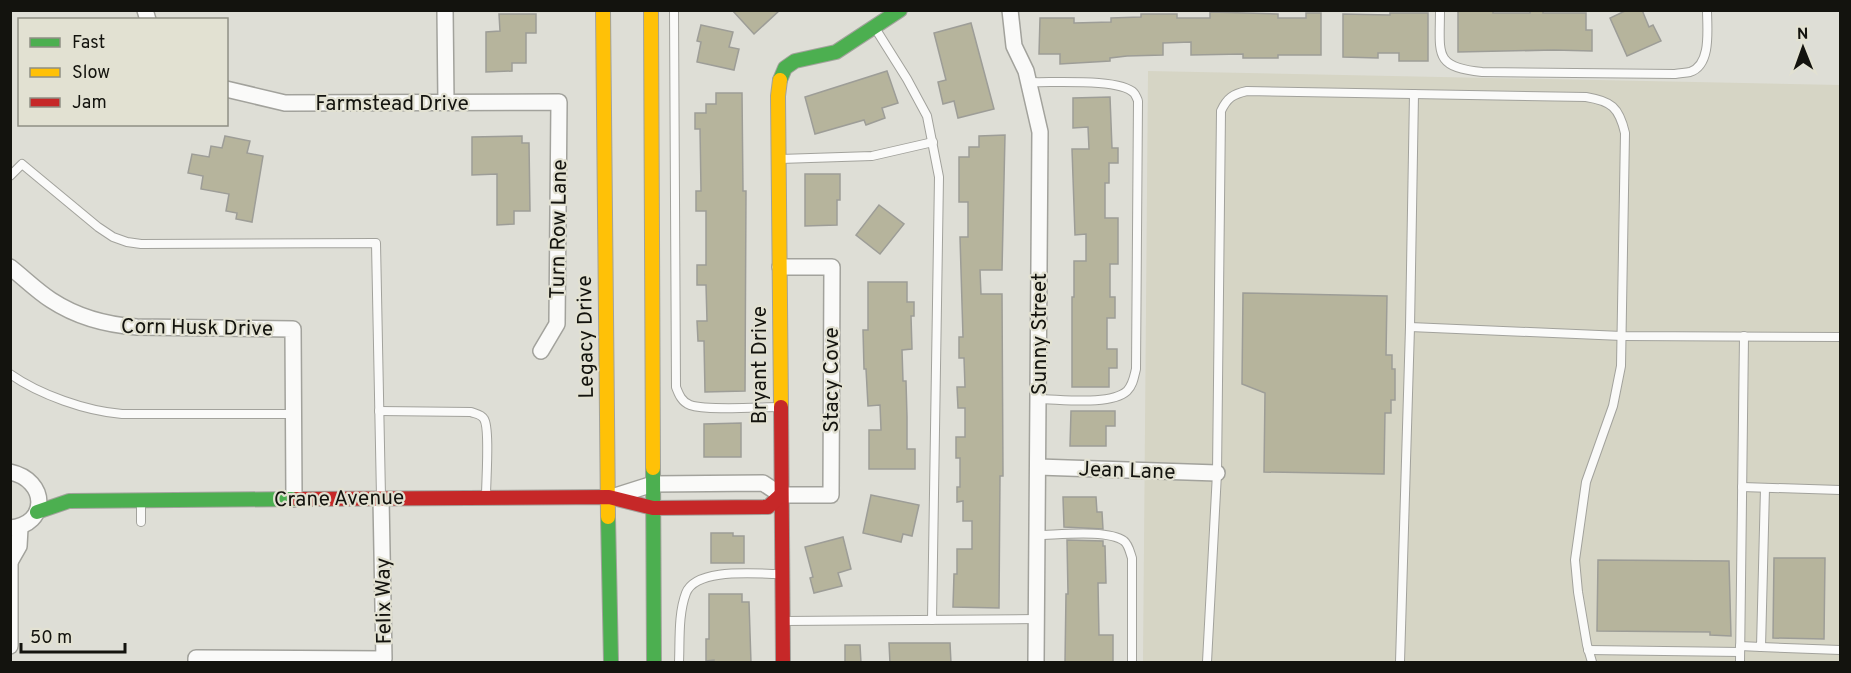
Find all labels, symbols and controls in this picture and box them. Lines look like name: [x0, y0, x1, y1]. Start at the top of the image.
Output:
legend: [18, 18, 228, 126]
north arrow: [1773, 18, 1833, 78]
text: N: [1797, 25, 1809, 45]
text: Fast: [72, 32, 105, 55]
text: Slow: [72, 62, 110, 85]
street label: Farmstead Drive: [315, 91, 469, 118]
text: Jam: [72, 92, 107, 115]
street label: Turn Row Lane: [545, 159, 574, 299]
street label: Sunny Street: [1027, 273, 1054, 395]
street label: Legacy Drive: [572, 275, 601, 399]
street label: Bryant Drive: [747, 306, 774, 424]
street label: Corn Husk Drive: [121, 314, 273, 343]
street label: Stacy Cove: [819, 327, 846, 433]
street label: Jean Lane: [1078, 456, 1176, 487]
street label: Crane Avenue: [274, 485, 404, 514]
street label: Felix Way: [370, 557, 399, 645]
scale bar: [21, 616, 124, 654]
text: 50 m: [30, 627, 72, 650]

